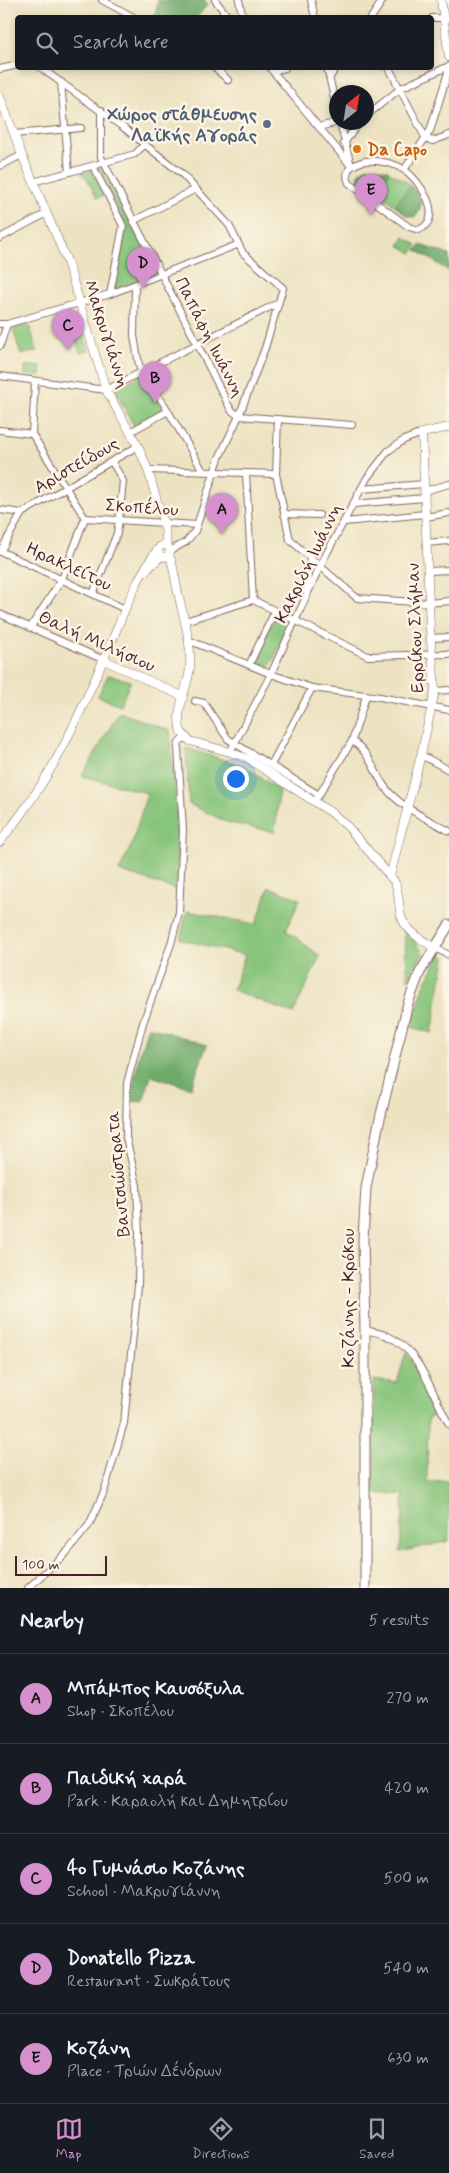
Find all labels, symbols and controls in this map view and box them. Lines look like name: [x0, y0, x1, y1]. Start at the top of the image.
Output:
search box: [15, 15, 434, 70]
icon: search: [33, 29, 61, 57]
text: Search here: [73, 30, 169, 55]
north arrow: [329, 85, 374, 130]
place label: Χώρος στάθμευσης Λαϊκής Αγοράς: [107, 103, 257, 148]
marker: Χώρος στάθμευσης Λαϊκής Αγοράς: [261, 118, 273, 130]
place label: Da Capo: [367, 138, 427, 162]
marker: Da Capo: [351, 143, 363, 155]
pin: E: [355, 174, 387, 215]
pin: D: [127, 247, 159, 288]
street label: Παπάφη Ιωάννη: [169, 273, 250, 402]
street label: Μακρυγιάννη: [77, 277, 135, 392]
pin: C: [52, 309, 84, 350]
pin: B: [139, 362, 171, 403]
street label: Αριστείδους: [30, 432, 123, 500]
street label: Σκοπέλου: [104, 492, 179, 523]
pin: A: [206, 493, 238, 534]
street label: Κακριδή Ιωάννη: [270, 500, 348, 627]
street label: Ηρακλείτου: [22, 537, 115, 597]
street label: Ερρίκου Σλήμαν: [402, 563, 430, 693]
street label: Θαλή Μιλήσιου: [34, 605, 159, 678]
your location: [223, 766, 249, 792]
street label: Βαντσιώστρατα: [102, 1110, 136, 1238]
street label: Κοζάνης - Κρόκου: [337, 1228, 361, 1368]
scale bar: [15, 1553, 108, 1576]
text: 100 m: [22, 1556, 60, 1574]
text: Nearby: [20, 1607, 84, 1635]
text: 5 results: [369, 1610, 429, 1631]
text: Μπάμπος Καυσόξυλα: [67, 1676, 244, 1701]
text: A: [31, 1688, 41, 1709]
text: 270 m: [386, 1688, 429, 1709]
text: Shop · Σκοπέλου: [67, 1701, 174, 1722]
text: Παιδική χαρά: [67, 1766, 186, 1791]
text: B: [31, 1778, 41, 1799]
text: 420 m: [385, 1778, 429, 1799]
text: Park · Καραολή και Δημητρίου: [67, 1791, 288, 1812]
text: 4ο Γυμνάσιο Κοζάνης: [67, 1856, 245, 1881]
text: C: [30, 1868, 42, 1889]
text: 500 m: [384, 1868, 429, 1889]
text: School · Μακρυγιάννη: [67, 1881, 221, 1902]
text: Donatello Pizza: [67, 1946, 195, 1971]
text: D: [30, 1958, 42, 1979]
text: 540 m: [383, 1958, 429, 1979]
text: Restaurant · Σωκράτους: [67, 1971, 230, 1992]
text: Κοζάνη: [67, 2036, 131, 2061]
text: E: [31, 2048, 41, 2069]
text: 630 m: [387, 2048, 429, 2069]
text: Place · Τριών Δένδρων: [67, 2061, 222, 2082]
tab: Map: [55, 2115, 83, 2163]
tab: Directions: [192, 2115, 250, 2163]
tab: Saved: [359, 2115, 394, 2163]

